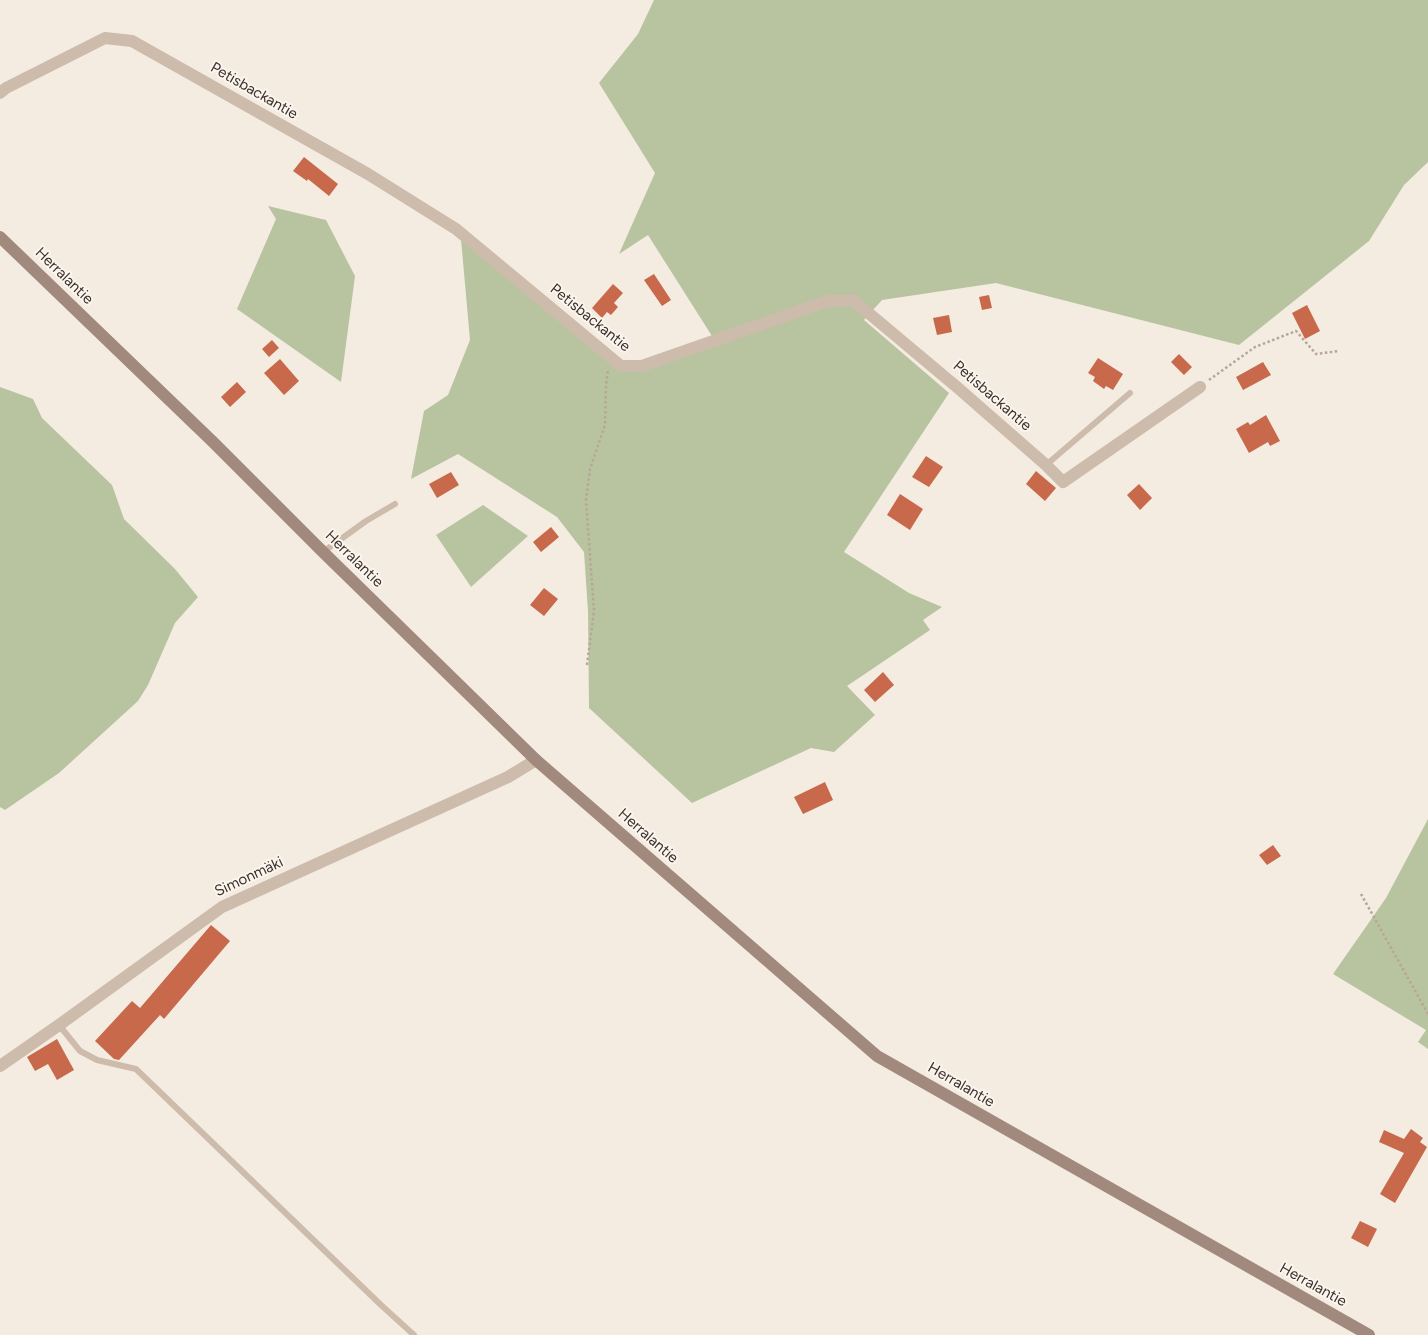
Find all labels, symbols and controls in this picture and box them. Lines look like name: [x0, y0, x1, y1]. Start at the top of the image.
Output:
street label: Petisbackantie: [207, 59, 301, 123]
street label: Herralantie: [31, 244, 97, 308]
street label: Petisbackantie: [546, 280, 634, 356]
street label: Petisbackantie: [949, 357, 1035, 435]
street label: Herralantie: [321, 527, 387, 591]
street label: Herralantie: [614, 805, 682, 867]
street label: Simonmäki: [212, 853, 286, 901]
street label: Herralantie: [924, 1059, 998, 1111]
street label: Herralantie: [1276, 1259, 1350, 1311]

